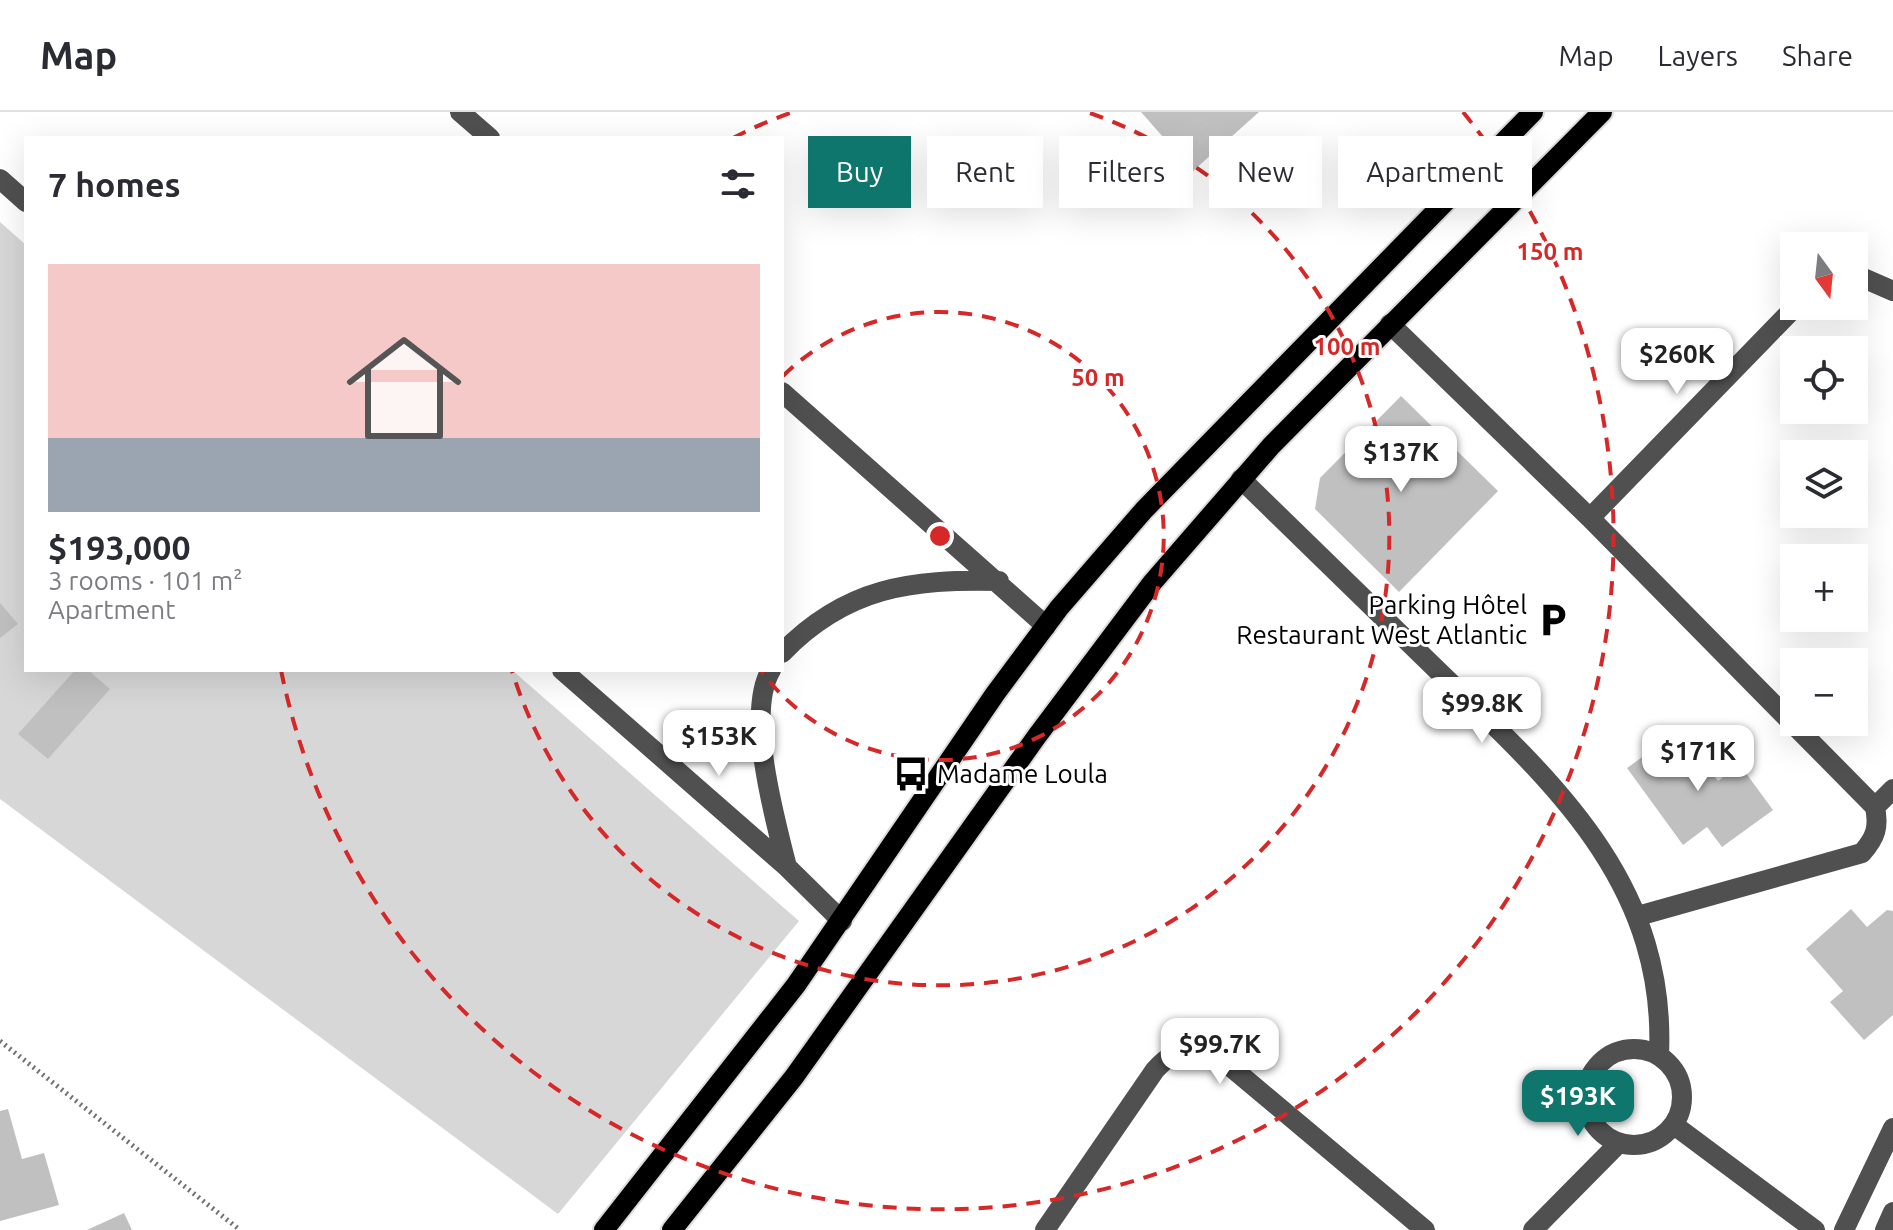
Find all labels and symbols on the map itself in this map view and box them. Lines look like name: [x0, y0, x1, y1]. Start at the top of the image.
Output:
north arrow: [1780, 232, 1868, 320]
text: 150 m: [1517, 238, 1583, 265]
pin: $260K: [1621, 328, 1733, 396]
text: 100 m: [1314, 333, 1380, 360]
text: 50 m: [1071, 364, 1125, 391]
pin: $137K: [1345, 426, 1457, 494]
centre of rings: [926, 522, 954, 550]
place label: Parking Hôtel Restaurant West Atlantic: [1236, 590, 1527, 649]
parking icon: Parking Hôtel Restaurant West Atlantic: [1534, 601, 1572, 639]
pin: $99.8K: [1417, 677, 1547, 745]
pin: $153K: [663, 710, 775, 778]
pin: $171K: [1642, 725, 1754, 793]
bus stop icon: Madame Loula: [892, 755, 930, 793]
place label: Madame Loula: [937, 759, 1108, 788]
pin: $99.7K: [1155, 1018, 1285, 1086]
pin: $193K: [1522, 1070, 1634, 1138]

